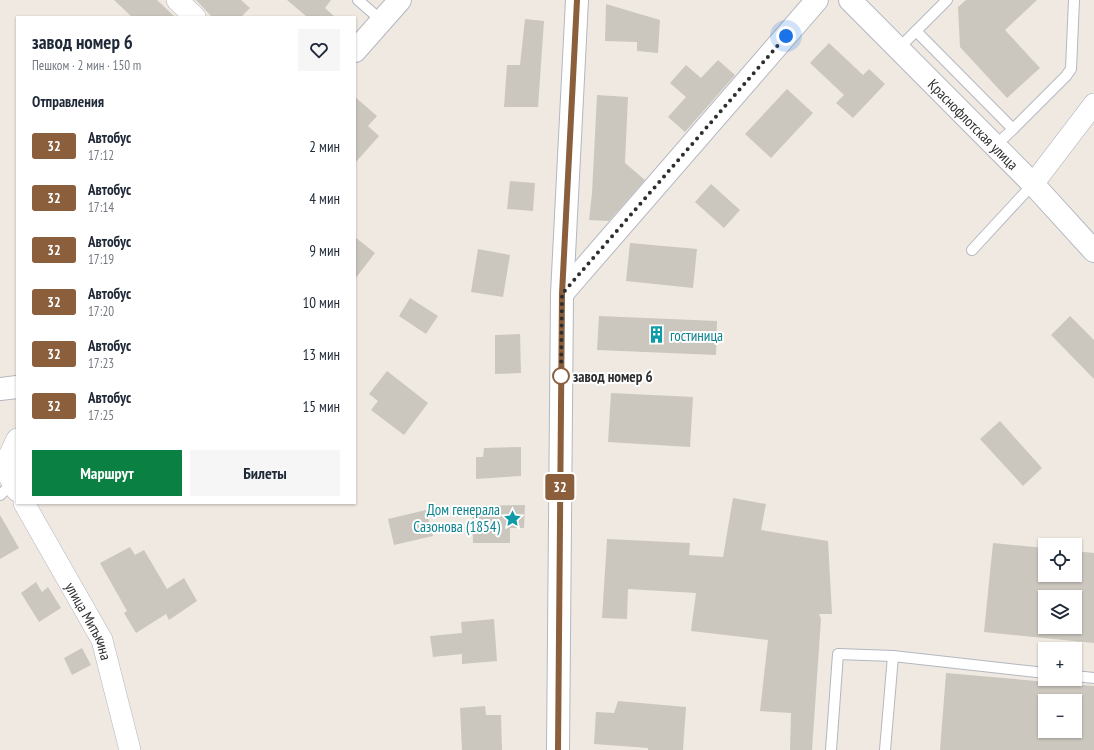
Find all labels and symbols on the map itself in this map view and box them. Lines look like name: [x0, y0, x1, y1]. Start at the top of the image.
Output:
your location: [776, 26, 796, 46]
street label: Краснофлотская улица: [924, 75, 1023, 174]
building icon: гостиница: [647, 325, 667, 345]
place label: гостиница: [670, 326, 723, 345]
marker: завод номер 6: [552, 367, 570, 385]
place label: завод номер 6: [573, 367, 653, 386]
line badge: 32: [542, 474, 578, 500]
place label: Дом генерала Сазонова (1854): [413, 500, 500, 536]
place icon: Дом генерала Сазонова (1854): [503, 508, 523, 528]
street label: улица Митькина: [61, 578, 116, 662]

